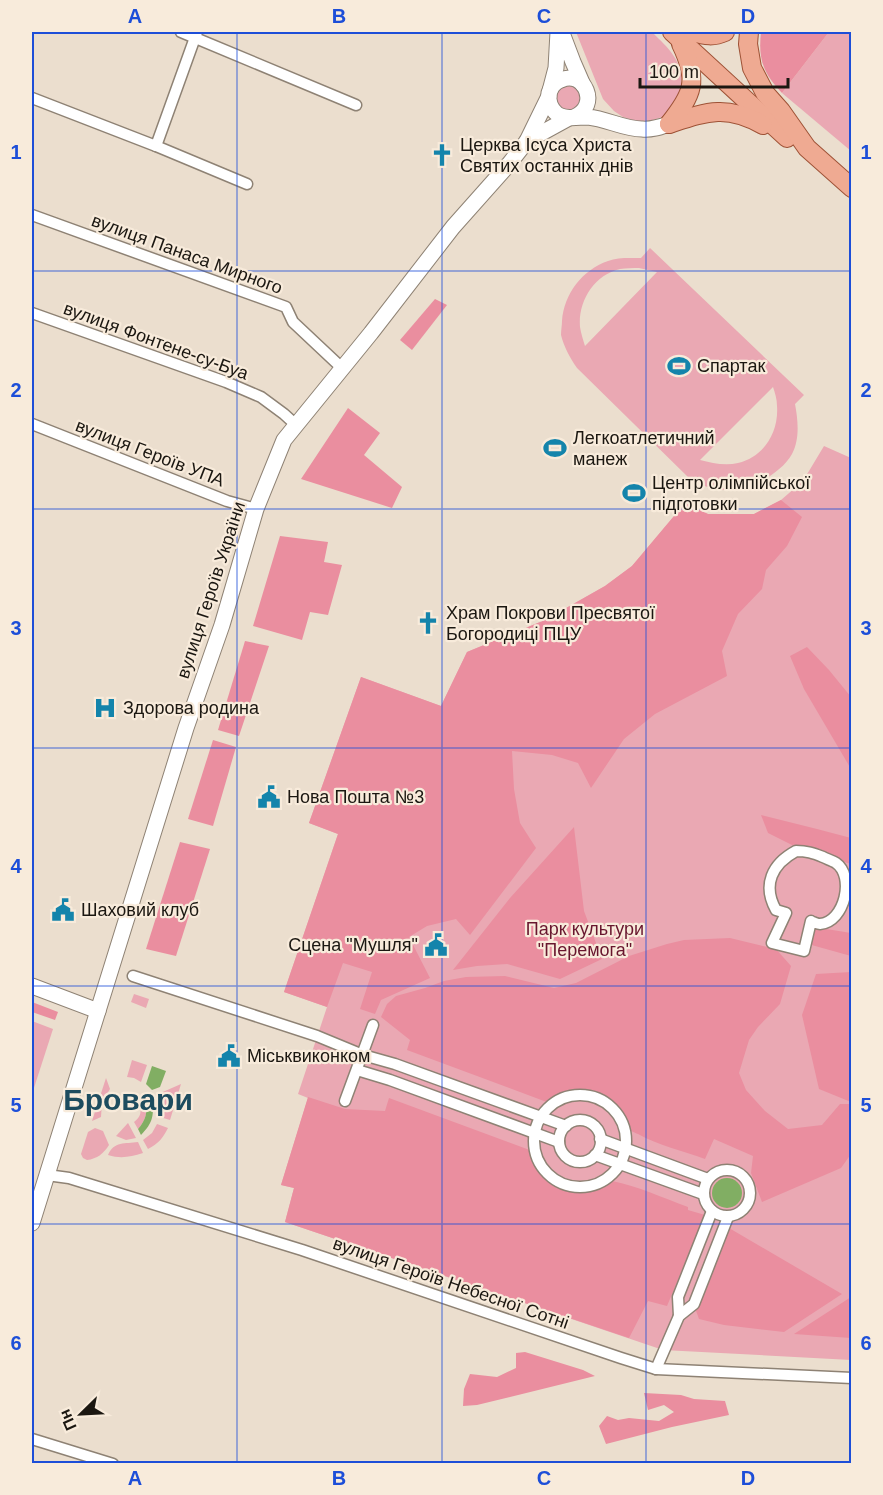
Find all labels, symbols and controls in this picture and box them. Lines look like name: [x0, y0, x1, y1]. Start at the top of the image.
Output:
text: A: [128, 5, 142, 27]
text: B: [332, 5, 346, 27]
text: C: [537, 5, 551, 27]
text: D: [741, 5, 755, 27]
scale bar: [640, 51, 788, 89]
text: 100 m: [649, 62, 699, 82]
place label: Церква Ісуса Христа Святих останніх днів: [460, 135, 633, 176]
text: 1: [10, 141, 22, 163]
text: 1: [860, 141, 872, 163]
church icon: Церква Ісуса Христа Святих останніх днів: [429, 142, 455, 168]
street label: вулиця Панаса Мирного: [89, 210, 285, 298]
street label: вулиця Фонтене-су-Буа: [61, 298, 252, 384]
sports icon: Спартак: [666, 353, 692, 379]
place label: Спартак: [697, 356, 765, 376]
text: 2: [10, 379, 22, 401]
text: 2: [860, 379, 872, 401]
street label: вулиця Героїв УПА: [73, 415, 227, 491]
place label: Легкоатлетичний манеж: [573, 428, 715, 469]
sports icon: Легкоатлетичний манеж: [542, 435, 568, 461]
place label: Центр олімпійської підготовки: [652, 473, 810, 514]
sports icon: Центр олімпійської підготовки: [621, 480, 647, 506]
street label: вулиця Героїв України: [173, 499, 249, 681]
place label: Храм Покрови Пресвятої Богородиці ПЦУ: [446, 603, 655, 644]
church icon: Храм Покрови Пресвятої Богородиці ПЦУ: [415, 610, 441, 636]
text: 3: [10, 617, 22, 639]
text: 3: [860, 617, 872, 639]
hospital icon: Здорова родина: [92, 695, 118, 721]
place label: Здорова родина: [123, 698, 260, 718]
public building icon: Нова Пошта №3: [256, 784, 282, 810]
place label: Нова Пошта №3: [287, 787, 424, 807]
text: 4: [10, 855, 22, 877]
text: 4: [860, 855, 872, 877]
public building icon: Шаховий клуб: [50, 897, 76, 923]
place label: Шаховий клуб: [81, 900, 199, 920]
park label: Парк культури "Перемога": [526, 919, 644, 960]
public building icon: Сцена "Мушля": [423, 932, 449, 958]
place label: Сцена "Мушля": [288, 935, 418, 955]
public building icon: Міськвиконком: [216, 1043, 242, 1069]
place label: Міськвиконком: [247, 1046, 370, 1066]
district label: Бровари: [63, 1083, 193, 1116]
text: 5: [10, 1094, 22, 1116]
text: 5: [860, 1094, 872, 1116]
street label: вулиця Героїв Небесної Сотні: [330, 1233, 572, 1333]
text: 6: [10, 1332, 22, 1354]
text: 6: [860, 1332, 872, 1354]
north arrow: [51, 1384, 111, 1444]
text: Пн: [56, 1407, 80, 1433]
text: A: [128, 1467, 142, 1489]
text: B: [332, 1467, 346, 1489]
text: C: [537, 1467, 551, 1489]
text: D: [741, 1467, 755, 1489]

